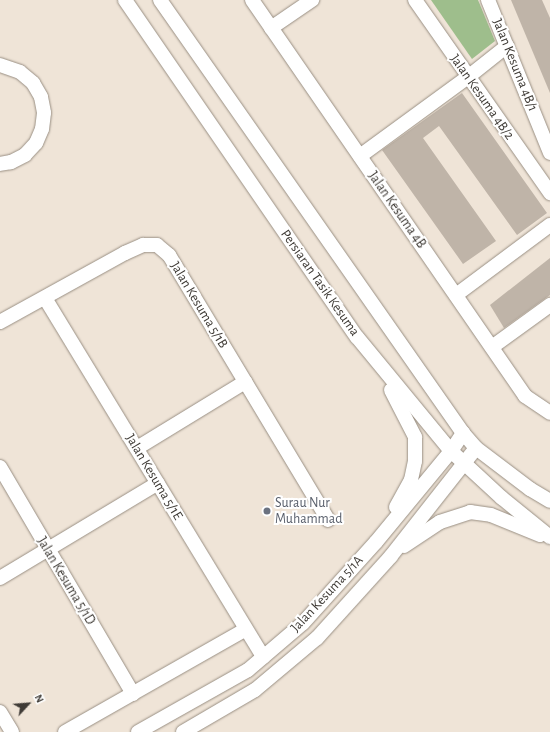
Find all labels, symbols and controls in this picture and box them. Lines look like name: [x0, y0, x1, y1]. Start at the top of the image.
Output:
street label: Jalan Kesuma 4B/1: [489, 16, 541, 114]
street label: Jalan Kesuma 4B/2: [446, 51, 518, 143]
street label: Jalan Kesuma 4B: [364, 168, 430, 252]
street label: Persiaran Tasik Kesuma: [277, 227, 363, 339]
street label: Jalan Kesuma 5/1B: [167, 259, 231, 351]
street label: Jalan Kesuma 5/1E: [122, 431, 186, 523]
place label: Surau Nur Muhammad: [275, 495, 342, 528]
marker: Surau Nur Muhammad: [262, 506, 272, 516]
street label: Jalan Kesuma 5/1D: [33, 534, 99, 628]
street label: Jalan Kesuma 5/1A: [287, 552, 367, 636]
north arrow: [8, 684, 48, 724]
text: N: [33, 693, 46, 704]

